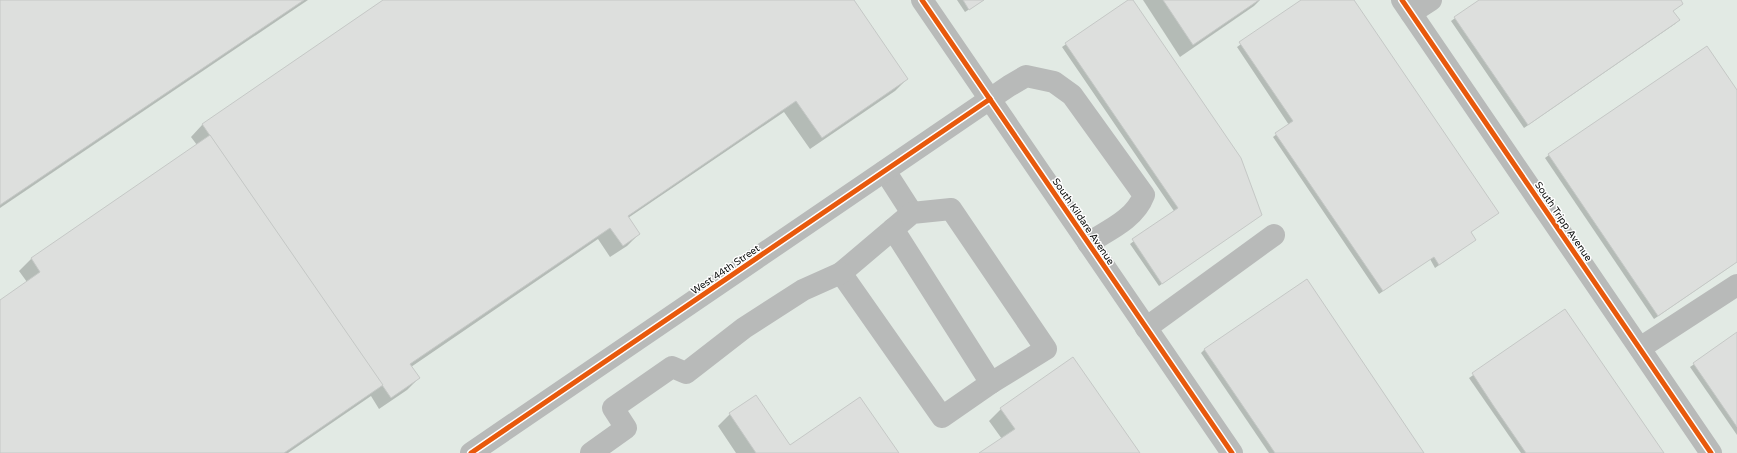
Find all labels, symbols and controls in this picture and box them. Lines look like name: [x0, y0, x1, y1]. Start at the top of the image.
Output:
street label: South Kildare Avenue: [1050, 176, 1117, 268]
street label: South Tripp Avenue: [1532, 179, 1595, 264]
street label: West 44th Street: [689, 242, 762, 297]

